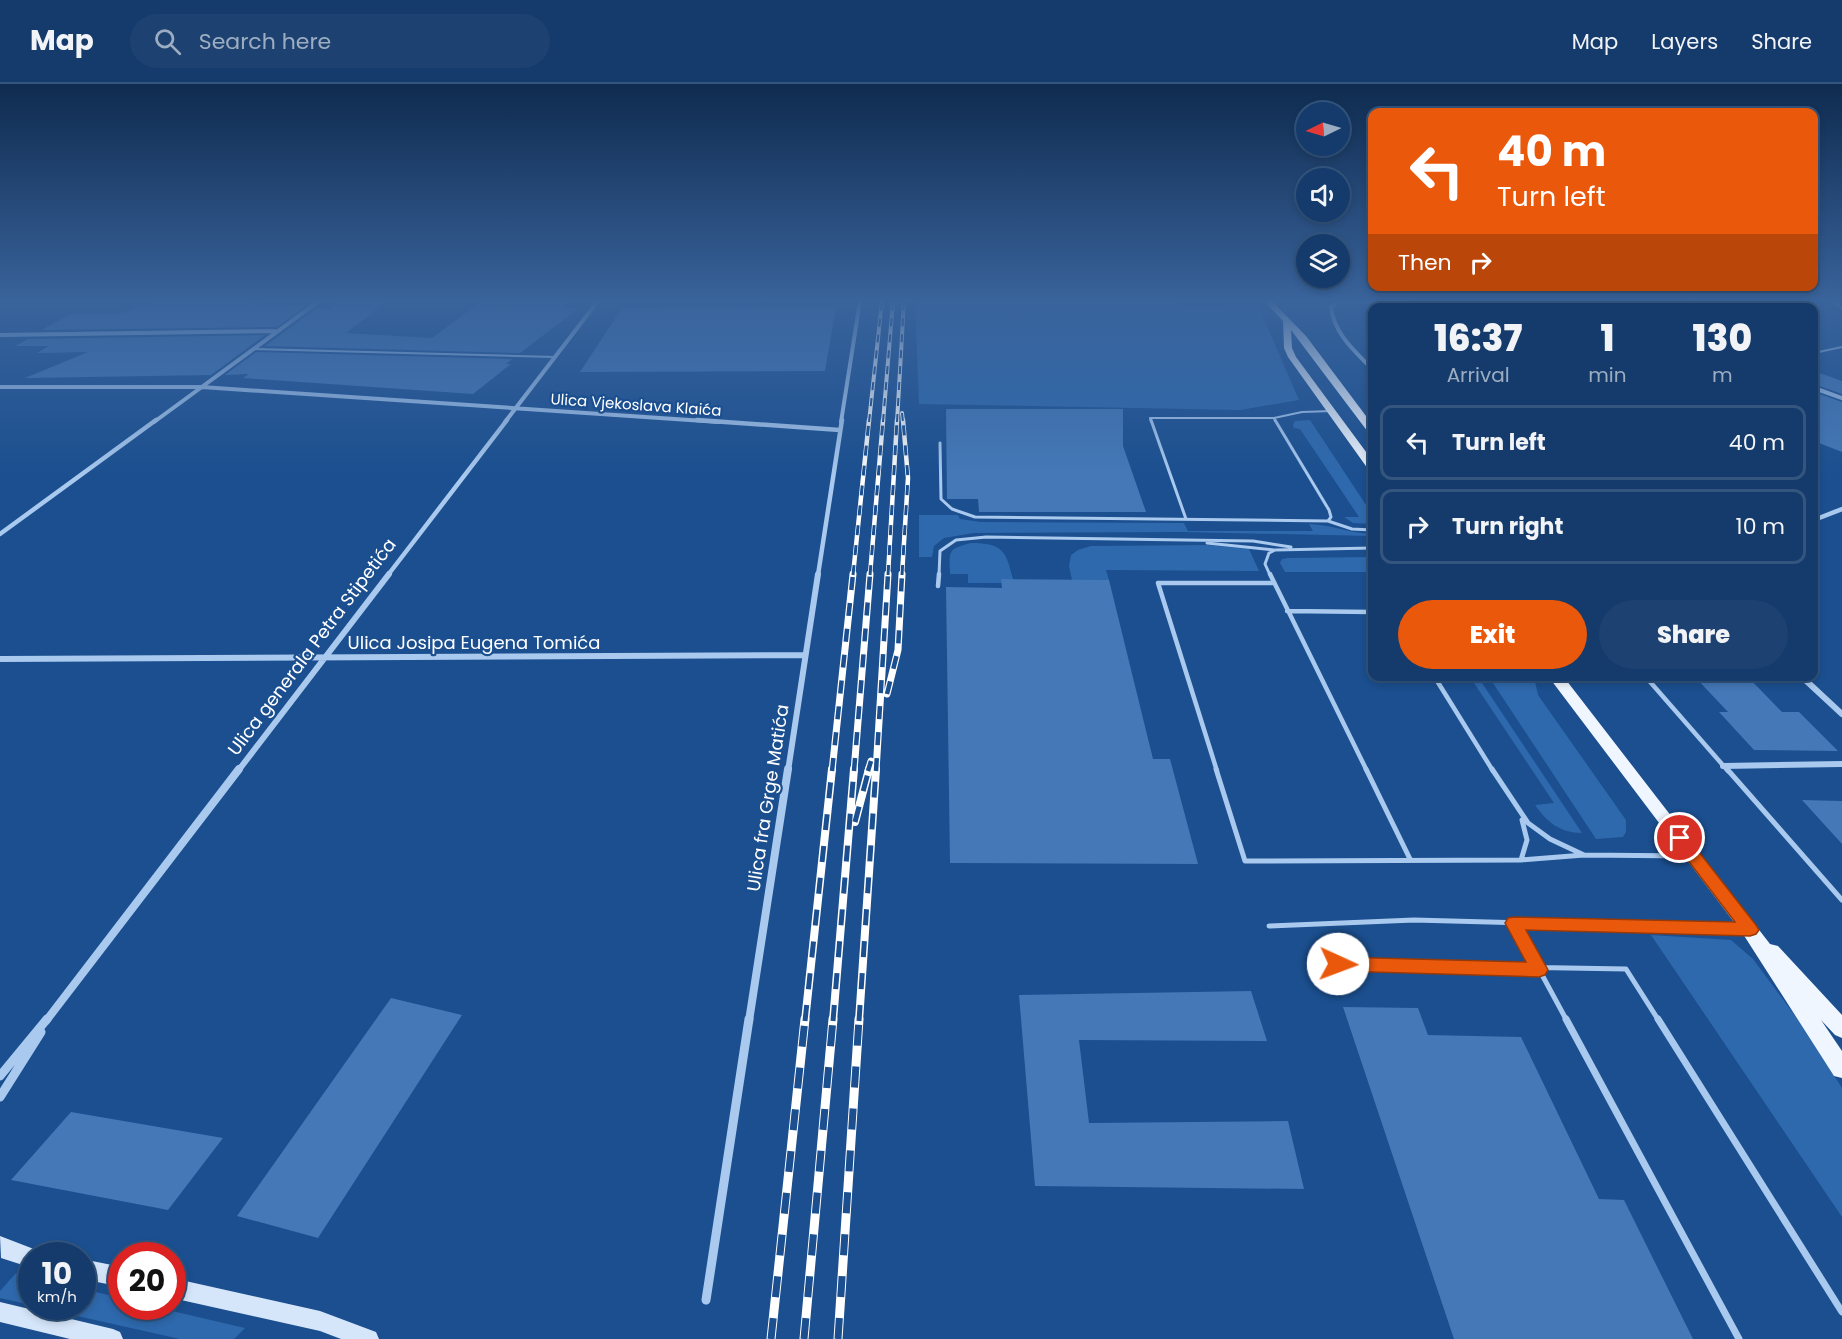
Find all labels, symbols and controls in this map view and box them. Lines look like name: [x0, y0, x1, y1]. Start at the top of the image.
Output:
search box: [130, 14, 550, 68]
text: Map: [30, 21, 94, 60]
icon: search: [151, 25, 184, 58]
text: Search here: [199, 26, 331, 57]
text: Map: [1572, 27, 1618, 56]
text: Layers: [1651, 27, 1718, 56]
text: Share: [1751, 27, 1812, 56]
north arrow: [1296, 102, 1350, 156]
map controls: [1296, 102, 1350, 288]
text: 40 m: [1497, 122, 1606, 181]
icon: left: [1398, 132, 1476, 210]
button: sound: [1296, 168, 1350, 222]
text: Turn left: [1497, 178, 1606, 215]
button: layers: [1296, 234, 1350, 288]
icon: right: [1464, 246, 1497, 279]
text: Then: [1398, 247, 1452, 278]
text: 16:37: [1434, 313, 1522, 364]
text: 1: [1600, 313, 1614, 364]
text: 130: [1693, 313, 1752, 364]
text: Arrival: [1447, 361, 1510, 389]
text: min: [1588, 361, 1627, 389]
text: m: [1712, 361, 1733, 389]
street label: Ulica Vjekoslava Klaića: [550, 388, 722, 421]
icon: left: [1401, 426, 1434, 459]
text: Turn left: [1452, 427, 1546, 458]
text: 40 m: [1729, 427, 1785, 458]
icon: right: [1401, 510, 1434, 543]
text: Turn right: [1452, 511, 1563, 542]
text: 10 m: [1736, 511, 1785, 542]
street label: Ulica generala Petra Stipetića: [222, 533, 402, 760]
button: Exit: [1398, 600, 1587, 669]
button: Share: [1599, 600, 1788, 669]
street label: Ulica Josipa Eugena Tomića: [348, 630, 600, 655]
street label: Ulica fra Grge Matića: [740, 703, 795, 893]
pin: [1654, 812, 1705, 863]
icon: arrive: [1663, 821, 1696, 854]
position arrow: [1306, 932, 1370, 996]
speed limit sign: 20: [108, 1242, 186, 1320]
text: 10: [42, 1252, 72, 1295]
text: km/h: [37, 1286, 77, 1307]

